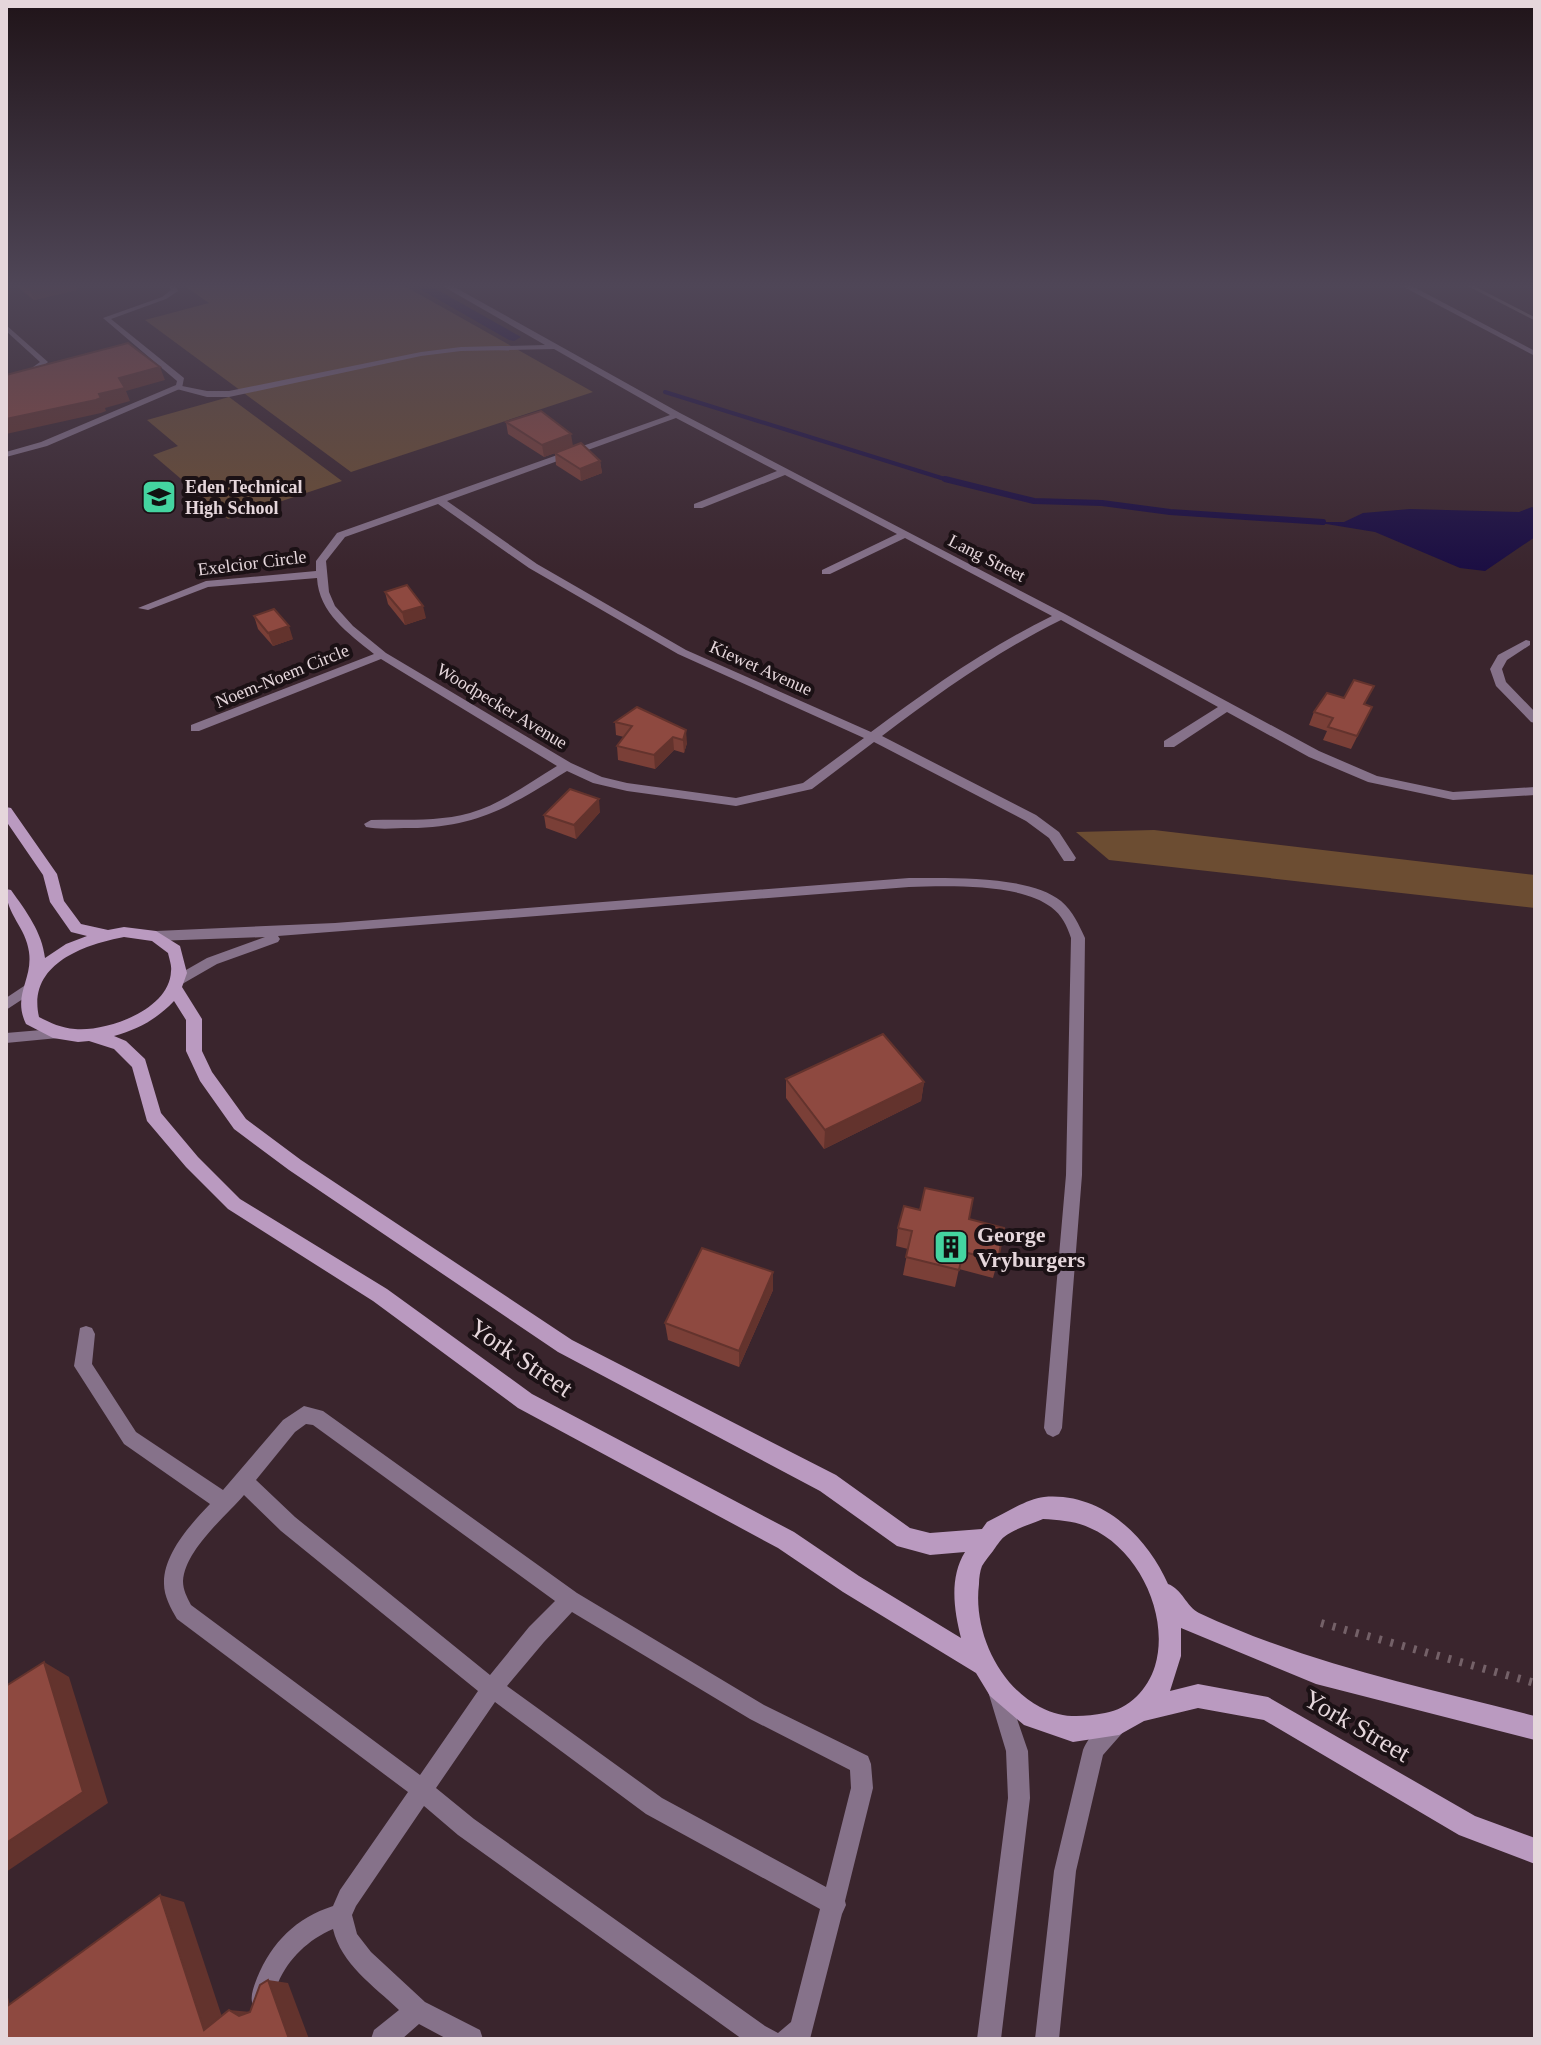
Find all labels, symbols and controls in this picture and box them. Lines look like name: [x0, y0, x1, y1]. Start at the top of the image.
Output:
place label: Eden Technical High School: [185, 477, 303, 518]
school or university icon: Eden Technical High School: [140, 478, 178, 516]
street label: Lang Street: [945, 530, 1029, 586]
street label: Exelcior Circle: [196, 546, 308, 580]
street label: Kiewet Avenue: [707, 636, 815, 700]
street label: Noem-Noem Circle: [212, 640, 352, 712]
street label: Woodpecker Avenue: [433, 659, 571, 753]
place label: George Vryburgers: [977, 1222, 1086, 1272]
building icon: George Vryburgers: [932, 1228, 970, 1266]
street label: York Street: [464, 1313, 579, 1403]
street label: York Street: [1299, 1684, 1416, 1768]

